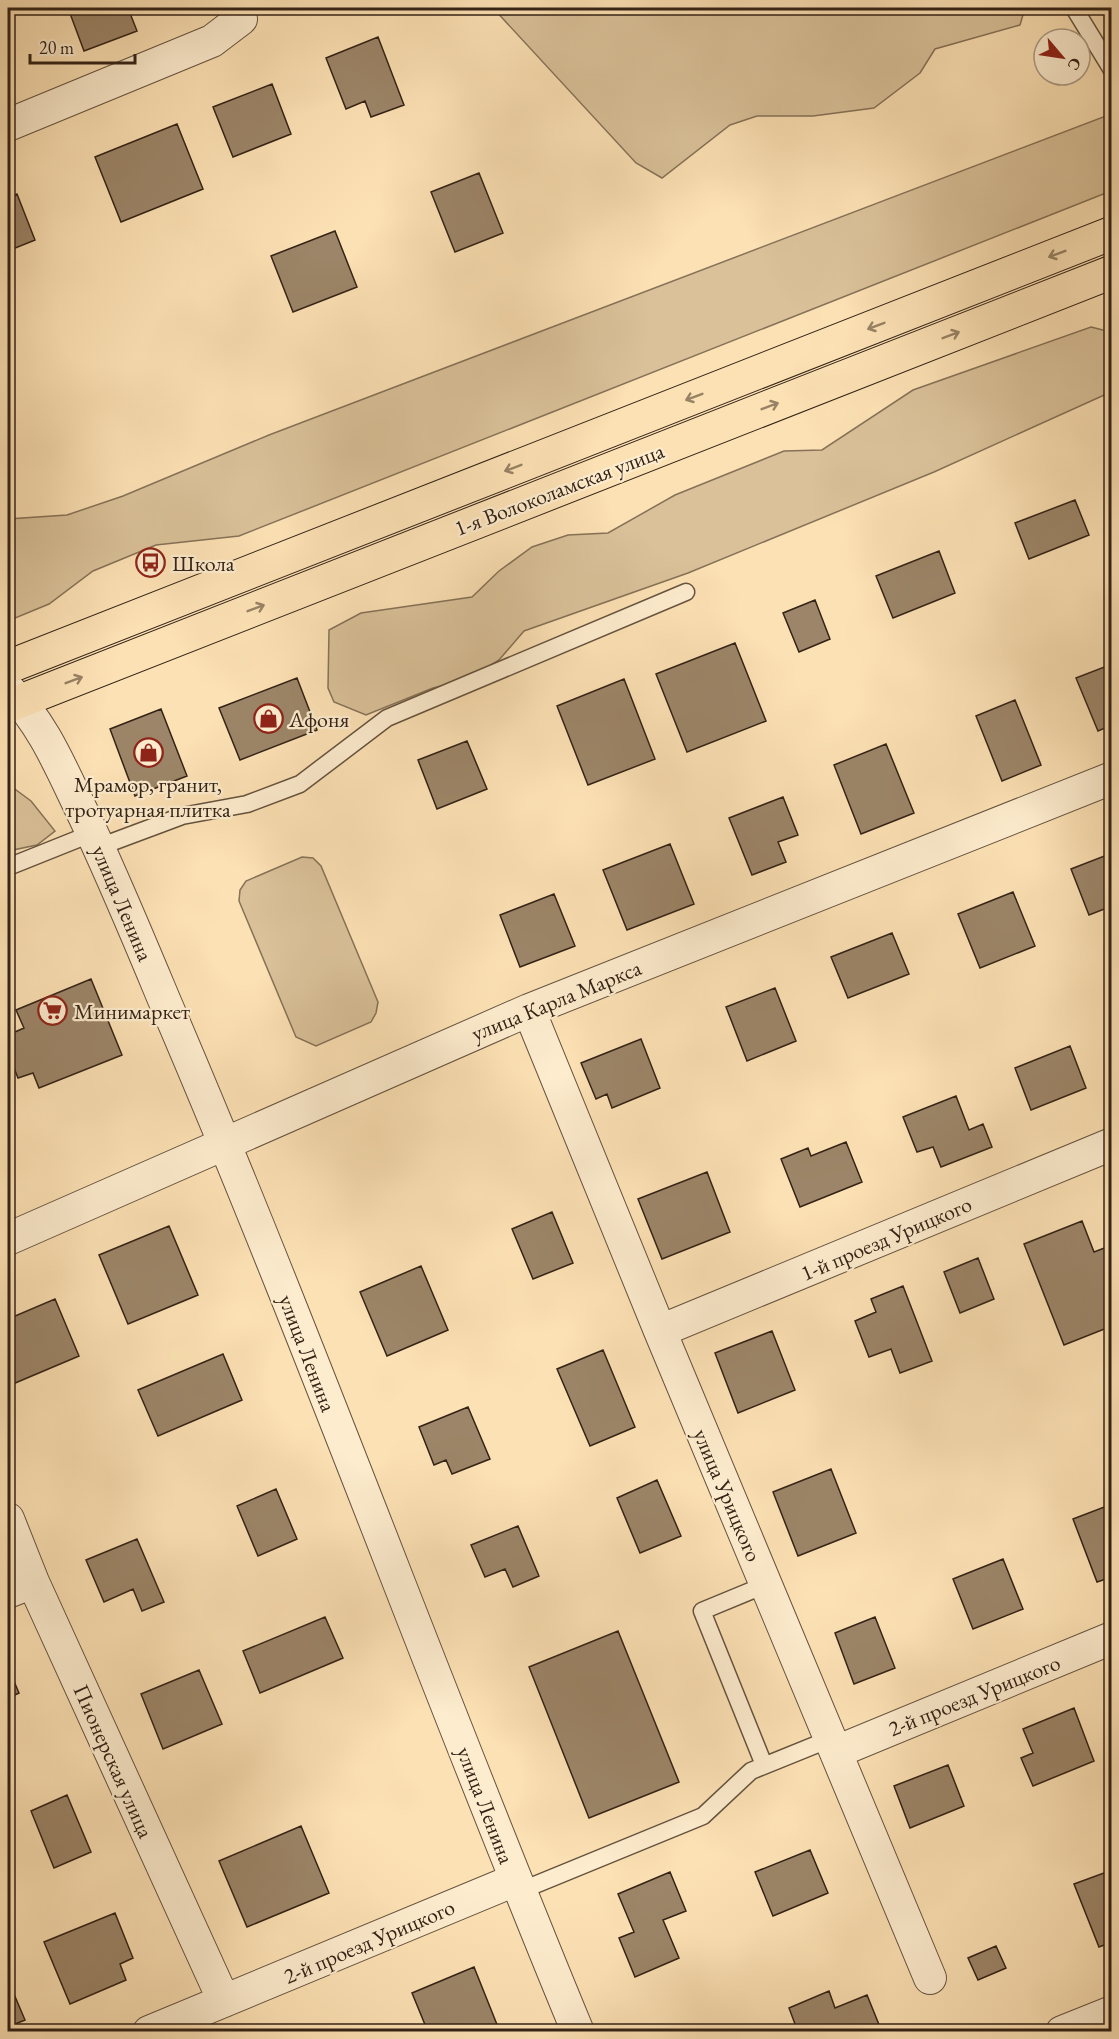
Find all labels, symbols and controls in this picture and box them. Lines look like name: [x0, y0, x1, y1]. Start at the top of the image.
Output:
scale bar: [30, 27, 135, 65]
north arrow: [1032, 27, 1092, 87]
text: 20 m: [39, 36, 74, 59]
text: С: [1063, 54, 1087, 74]
one-way arrow: [1048, 249, 1067, 260]
one-way arrow: [867, 321, 885, 332]
one-way arrow: [941, 329, 960, 340]
one-way arrow: [685, 392, 704, 403]
one-way arrow: [760, 400, 778, 411]
street label: 1-я Волоколамская улица: [450, 436, 668, 543]
one-way arrow: [504, 463, 522, 474]
bus stop icon: Школа: [135, 547, 167, 579]
place label: Школа: [172, 549, 235, 578]
one-way arrow: [246, 602, 265, 613]
one-way arrow: [65, 674, 83, 685]
shop icon: Афоня: [252, 703, 284, 735]
place label: Афоня: [288, 705, 349, 734]
shop icon: Мрамор, гранит, тротуарная плитка: [132, 736, 164, 768]
place label: Мрамор, гранит, тротуарная плитка: [65, 770, 231, 824]
street label: улица Ленина: [85, 841, 160, 966]
street label: улица Карла Маркса: [467, 953, 646, 1048]
supermarket icon: Минимаркет: [37, 995, 69, 1027]
place label: Минимаркет: [74, 997, 190, 1026]
street label: 1-й проезд Урицкого: [796, 1189, 976, 1288]
street label: улица Ленина: [272, 1290, 343, 1416]
street label: улица Урицкого: [686, 1424, 769, 1566]
street label: 2-й проезд Урицкого: [884, 1648, 1065, 1743]
street label: Пионерская улица: [67, 1680, 161, 1843]
street label: улица Ленина: [450, 1742, 521, 1868]
street label: 2-й проезд Урицкого: [279, 1892, 459, 1991]

